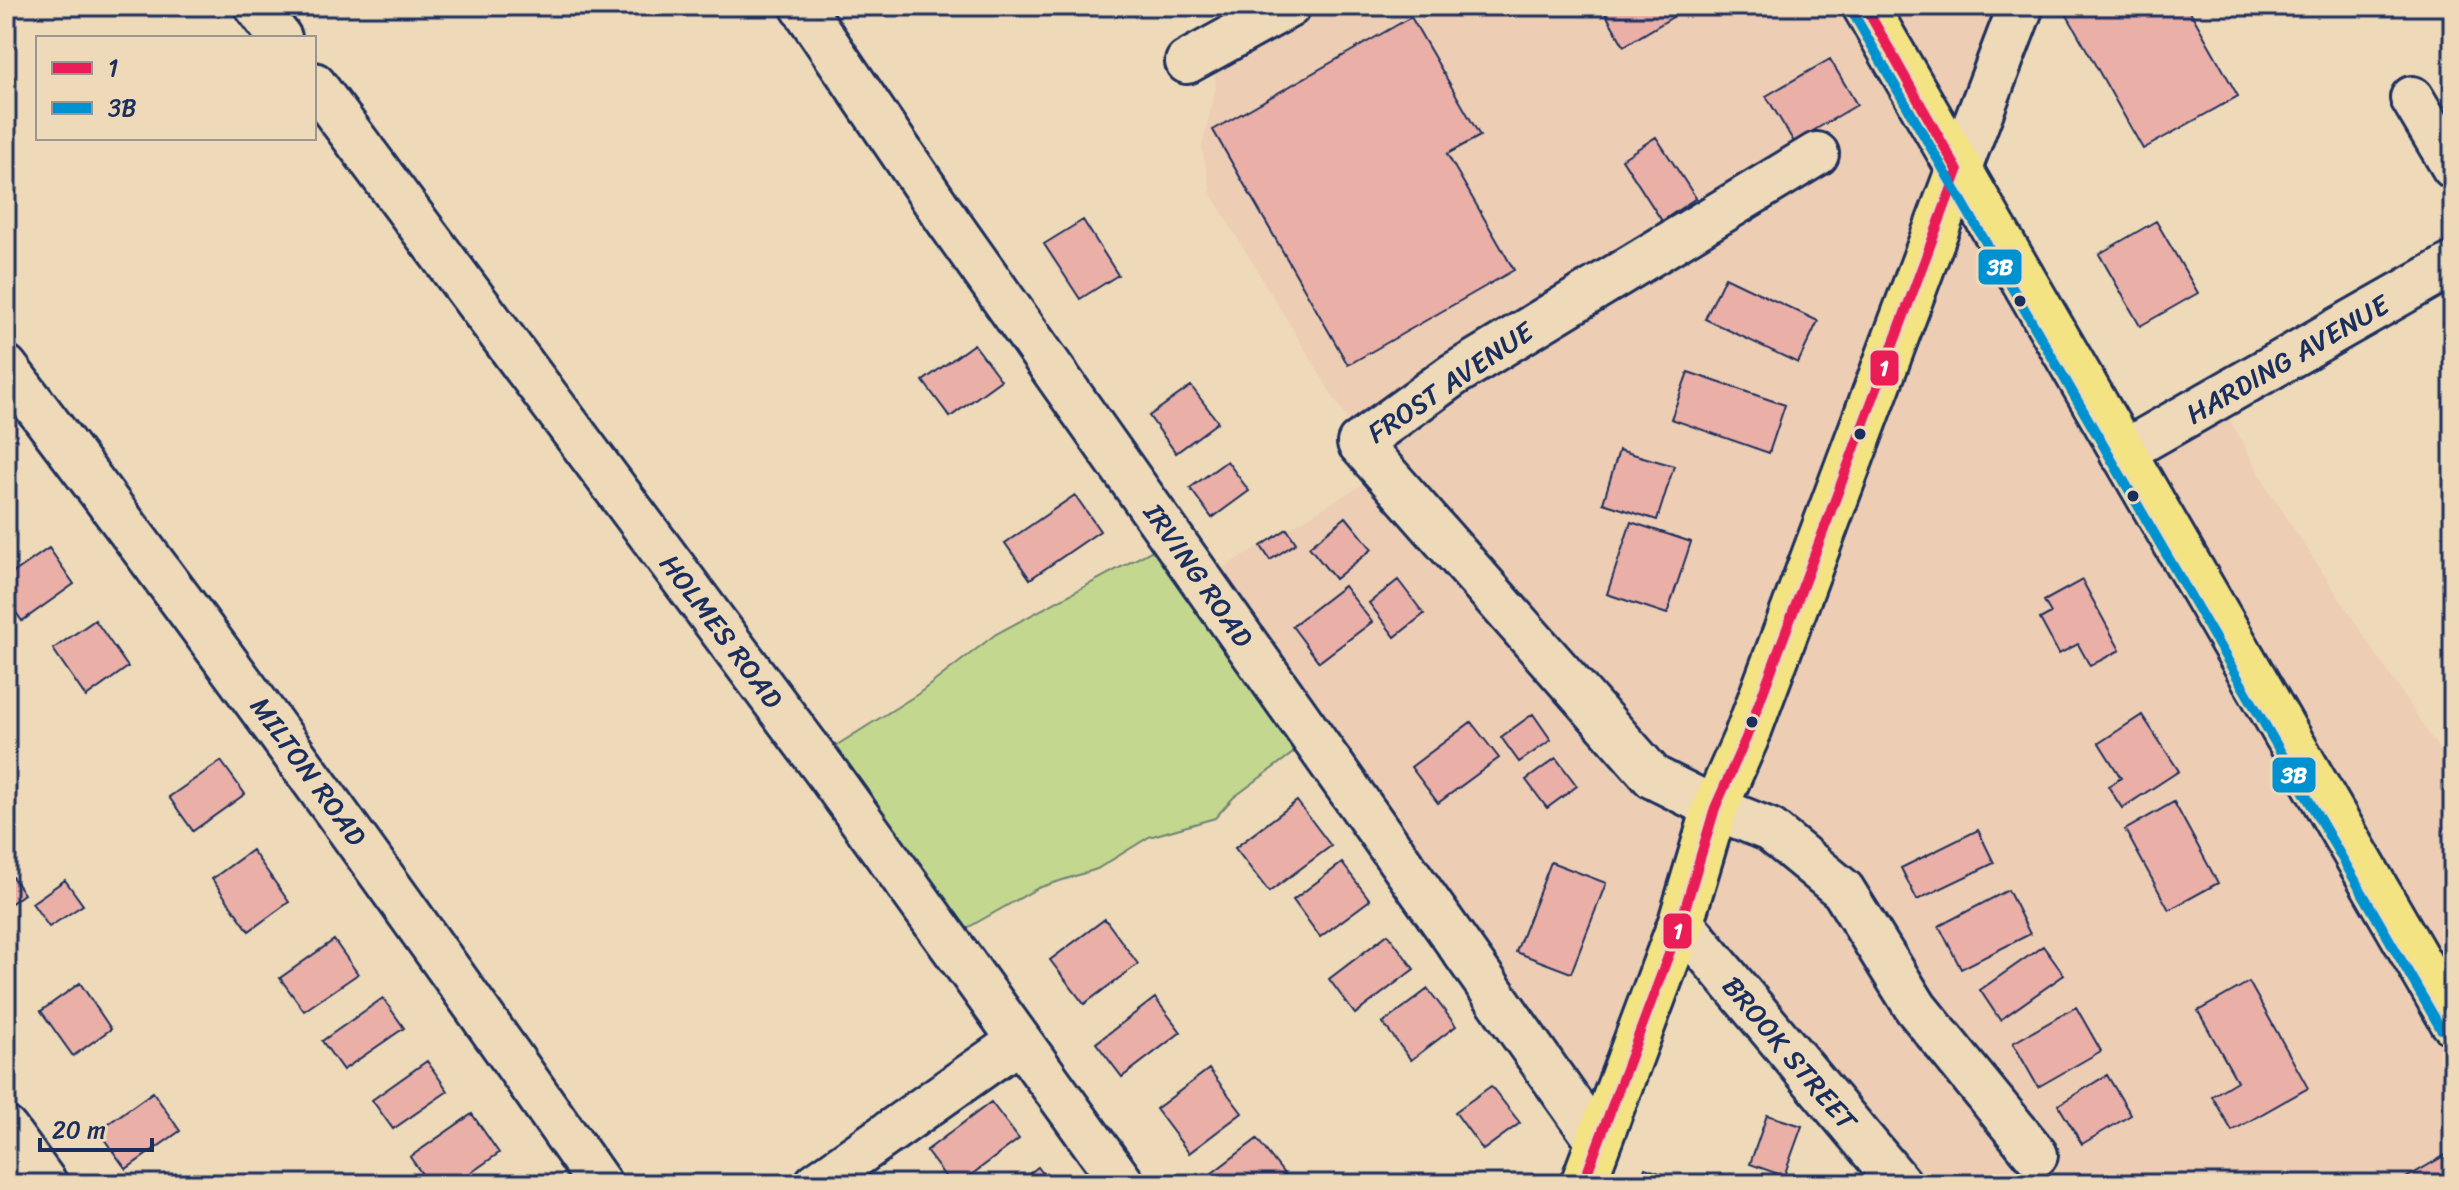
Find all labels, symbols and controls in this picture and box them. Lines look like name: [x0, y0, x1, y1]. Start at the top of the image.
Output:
legend: [36, 36, 316, 140]
text: 1: [108, 47, 118, 89]
text: 3B: [108, 87, 136, 129]
line badge: 3B: [1977, 248, 2023, 286]
text: 3B: [1986, 248, 2013, 287]
street label: HARDING AVENUE: [2176, 280, 2400, 438]
unlabelled marker: [2012, 293, 2028, 309]
street label: FROST AVENUE: [1357, 308, 1545, 457]
line badge: 1: [1869, 349, 1900, 387]
text: 1: [1879, 349, 1889, 388]
unlabelled marker: [1852, 426, 1868, 442]
unlabelled marker: [2125, 488, 2141, 504]
street label: IRVING ROAD: [1130, 492, 1267, 658]
street label: HOLMES ROAD: [647, 543, 797, 720]
street label: MILTON ROAD: [237, 686, 380, 857]
unlabelled marker: [1744, 714, 1760, 730]
line badge: 3B: [2271, 756, 2317, 794]
text: 3B: [2280, 756, 2307, 795]
line badge: 1: [1662, 912, 1693, 950]
text: 1: [1673, 912, 1683, 951]
street label: BROOK STREET: [1709, 964, 1871, 1143]
scale bar: [40, 1102, 152, 1152]
text: 20 m: [52, 1109, 106, 1151]

